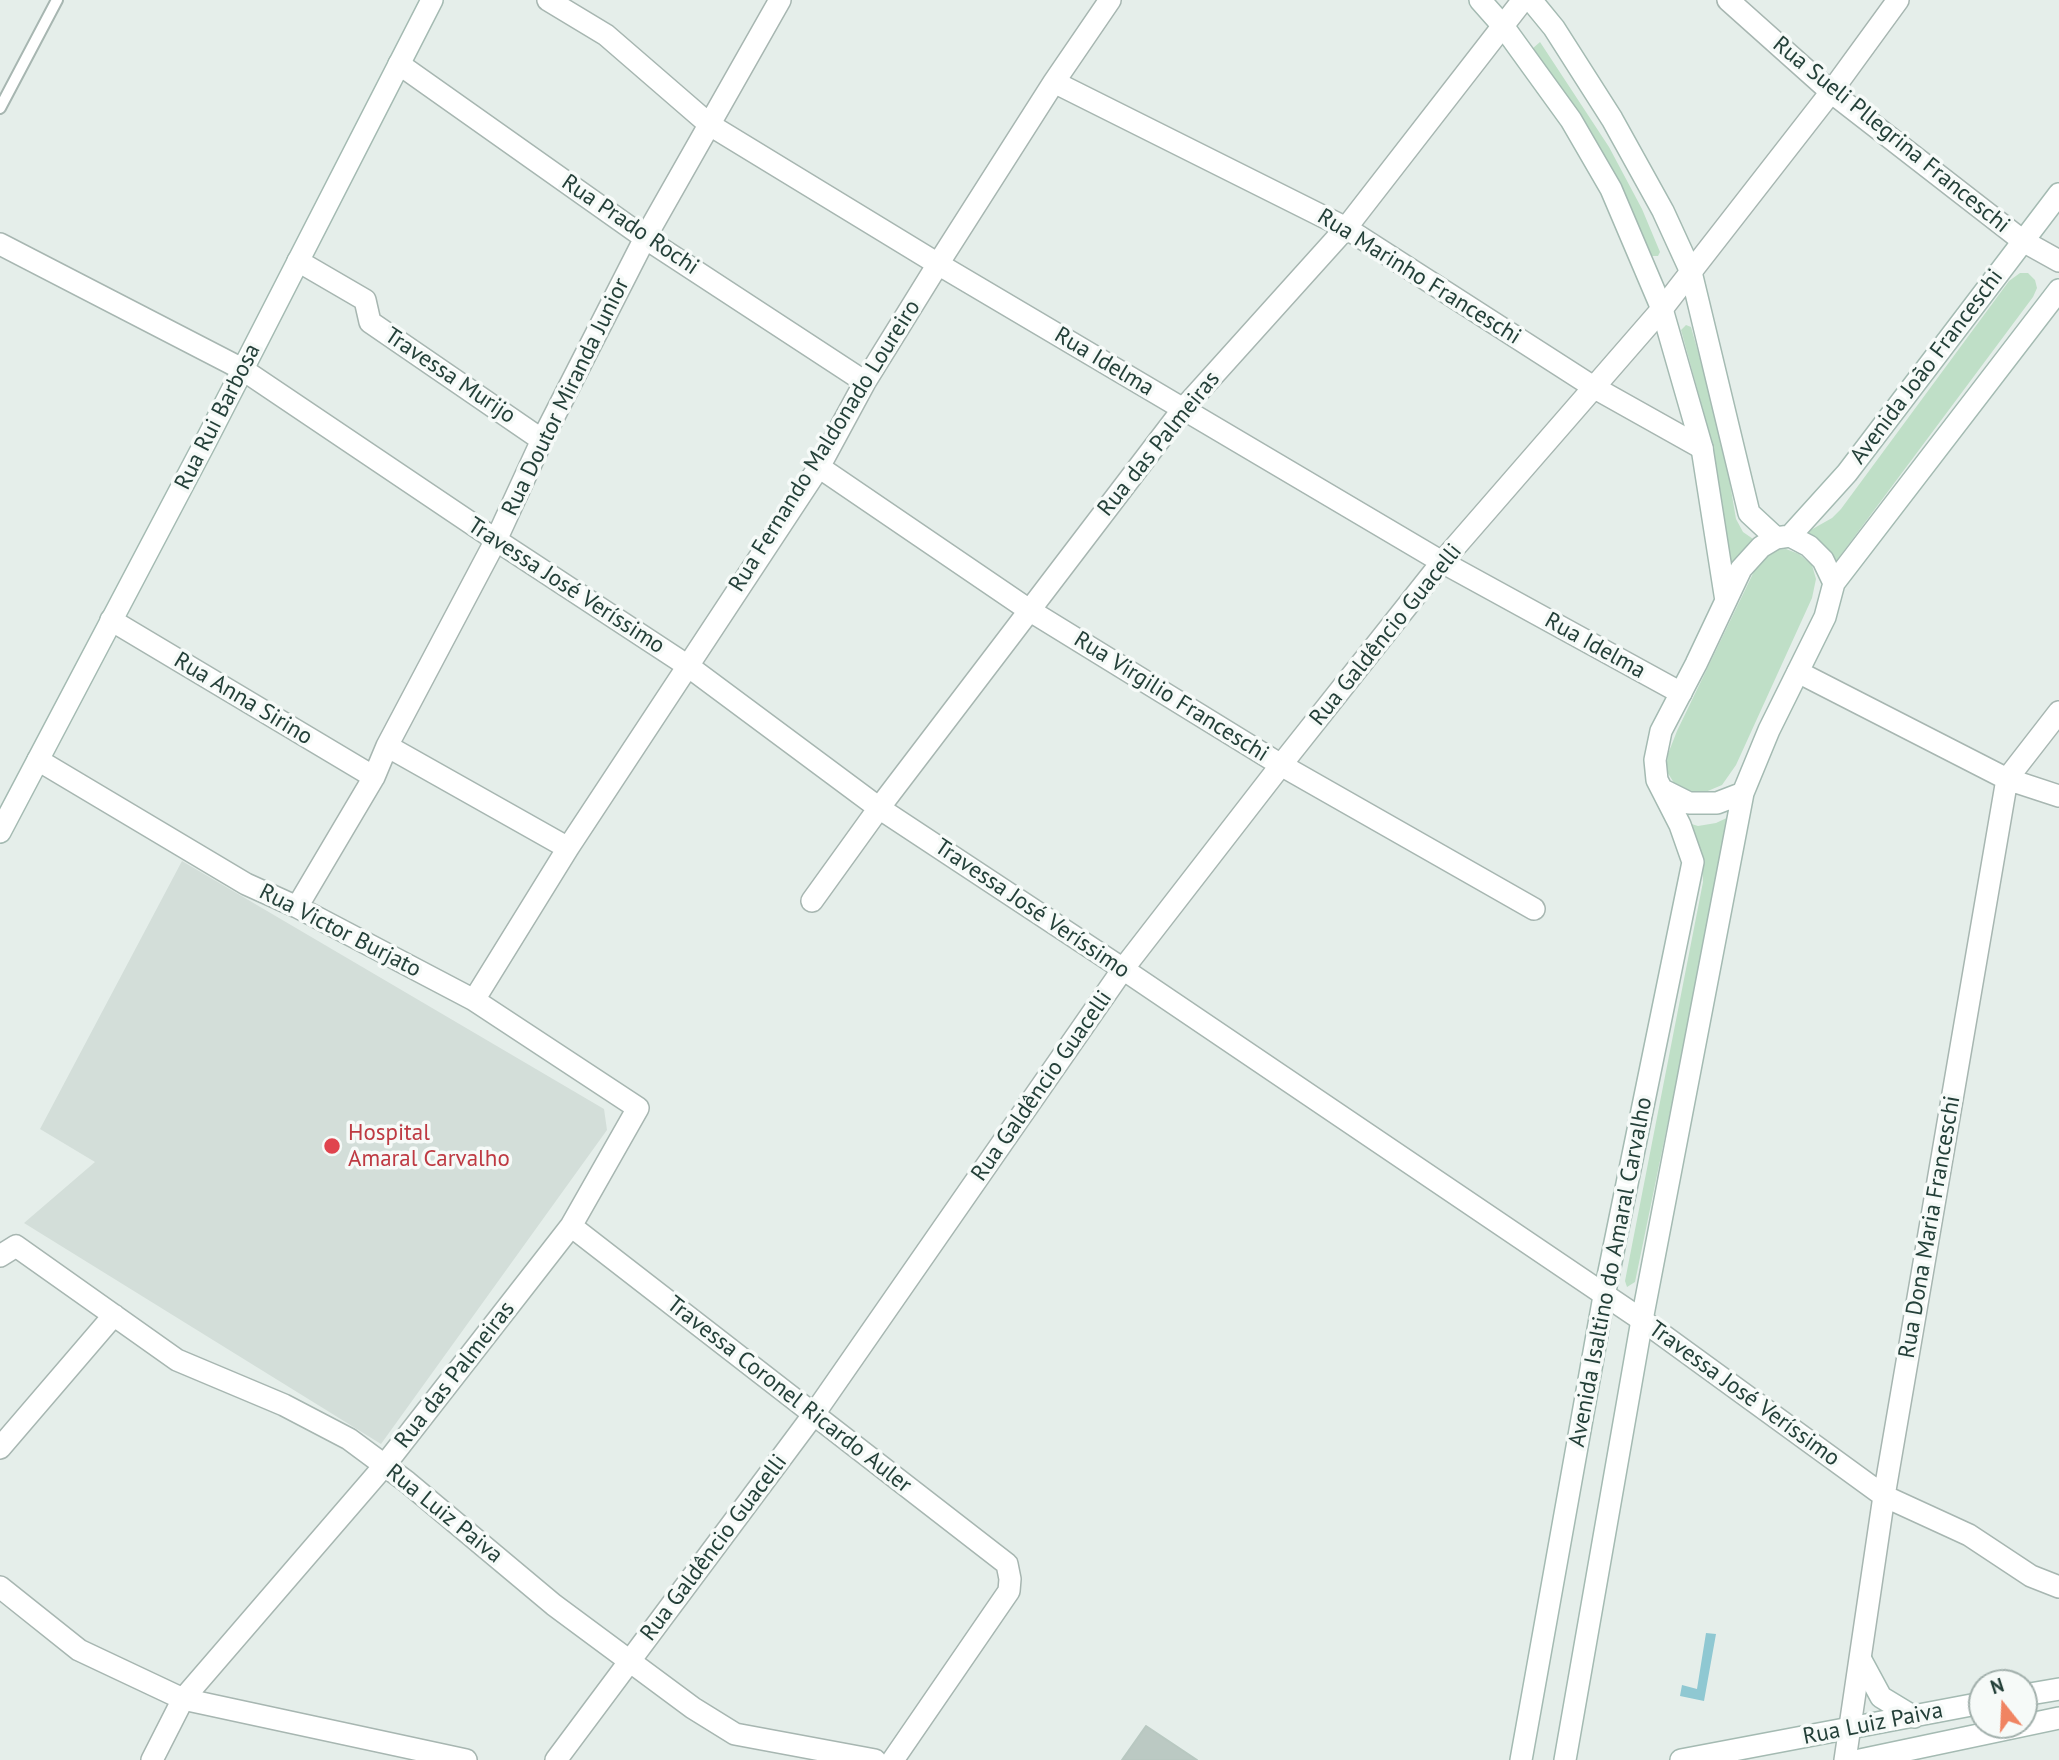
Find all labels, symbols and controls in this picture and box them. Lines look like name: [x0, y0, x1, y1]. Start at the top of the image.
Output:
street label: Rua Sueli Pllegrina Franceschi: [1767, 31, 2015, 239]
street label: Rua Prado Rochi: [556, 169, 704, 281]
street label: Rua Marinho Franceschi: [1312, 203, 1526, 351]
street label: Avenida João Franceschi: [1845, 264, 2009, 470]
street label: Rua Doutor Miranda Junior: [496, 274, 636, 520]
street label: Rua Fernando Maldonado Loureiro: [723, 295, 927, 597]
street label: Travessa Murijo: [379, 322, 521, 430]
street label: Rua Idelma: [1049, 322, 1159, 402]
street label: Rua Rui Barbosa: [169, 339, 267, 495]
street label: Rua das Palmeiras: [1092, 366, 1226, 522]
street label: Travessa José Veríssimo: [462, 512, 670, 660]
street label: Rua Galdêncio Guacelli: [1304, 538, 1468, 732]
street label: Rua Idelma: [1540, 607, 1650, 685]
street label: Rua Virgilio Franceschi: [1069, 626, 1273, 768]
street label: Rua Anna Sirino: [169, 647, 317, 751]
street label: Travessa José Veríssimo: [929, 833, 1135, 985]
street label: Rua Victor Burjato: [254, 878, 426, 984]
street label: Rua Galdêncio Guacelli: [966, 985, 1118, 1187]
street label: Rua Dona Maria Franceschi: [1893, 1094, 1967, 1360]
street label: Avenida Isaltino do Amaral Carvalho: [1563, 1095, 1659, 1449]
place label: Hospital Amaral Carvalho: [348, 1119, 510, 1173]
marker: Hospital Amaral Carvalho: [322, 1136, 342, 1156]
street label: Travessa Coronel Ricardo Auler: [661, 1291, 917, 1499]
street label: Rua das Palmeiras: [389, 1296, 521, 1454]
street label: Travessa José Veríssimo: [1643, 1315, 1845, 1473]
street label: Rua Galdêncio Guacelli: [635, 1449, 793, 1647]
street label: Rua Luiz Paiva: [380, 1459, 508, 1569]
north arrow: [1968, 1669, 2038, 1739]
text: N: [1987, 1673, 2007, 1699]
street label: Rua Luiz Paiva: [1801, 1697, 1945, 1751]

